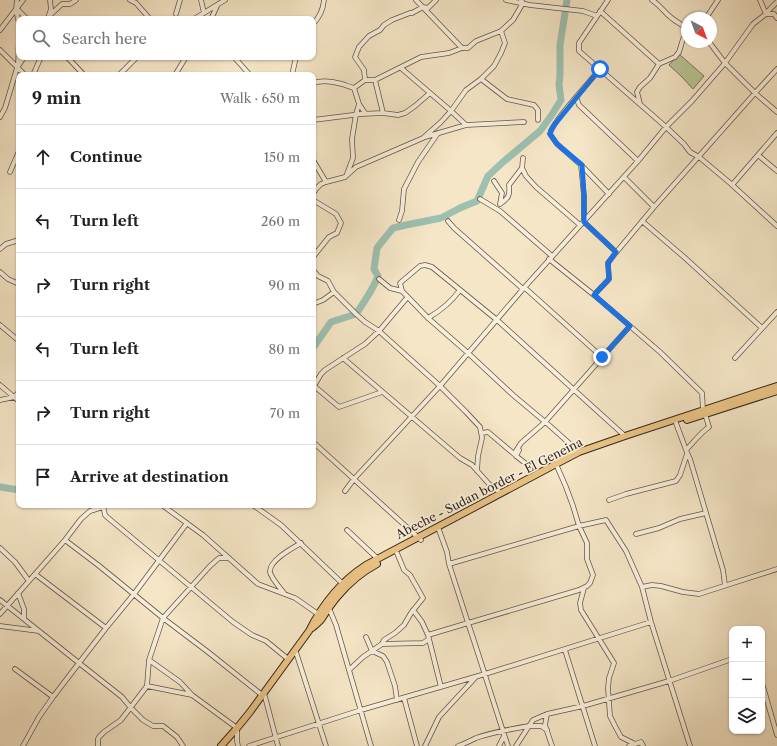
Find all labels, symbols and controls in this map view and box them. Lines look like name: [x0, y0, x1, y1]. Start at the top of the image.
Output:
north arrow: [681, 12, 717, 48]
search box: [16, 16, 316, 60]
icon: search: [30, 27, 52, 49]
text: Search here: [62, 29, 147, 48]
route start: [591, 60, 609, 78]
text: 9 min: [32, 88, 81, 108]
text: Walk · 650 m: [220, 90, 300, 106]
icon: ahead: [32, 146, 54, 168]
text: Continue: [70, 147, 142, 166]
text: 150 m: [264, 149, 300, 165]
icon: left: [32, 210, 54, 232]
text: Turn left: [70, 211, 139, 230]
text: 260 m: [261, 213, 300, 229]
icon: right: [32, 274, 54, 296]
text: Turn right: [70, 275, 150, 294]
text: 90 m: [269, 277, 300, 293]
icon: left: [32, 338, 54, 360]
text: Turn left: [70, 339, 139, 358]
text: 80 m: [268, 341, 300, 357]
route end: [593, 348, 611, 366]
icon: right: [32, 402, 54, 424]
text: Turn right: [70, 403, 150, 422]
text: 70 m: [270, 405, 300, 421]
street label: Abeche - Sudan border - El Geneina: [392, 434, 585, 542]
icon: arrive: [32, 466, 54, 488]
text: Arrive at destination: [70, 467, 229, 486]
map controls: [729, 626, 765, 734]
button: +: [729, 626, 765, 662]
button: −: [729, 662, 765, 698]
button: layers: [729, 698, 765, 734]

